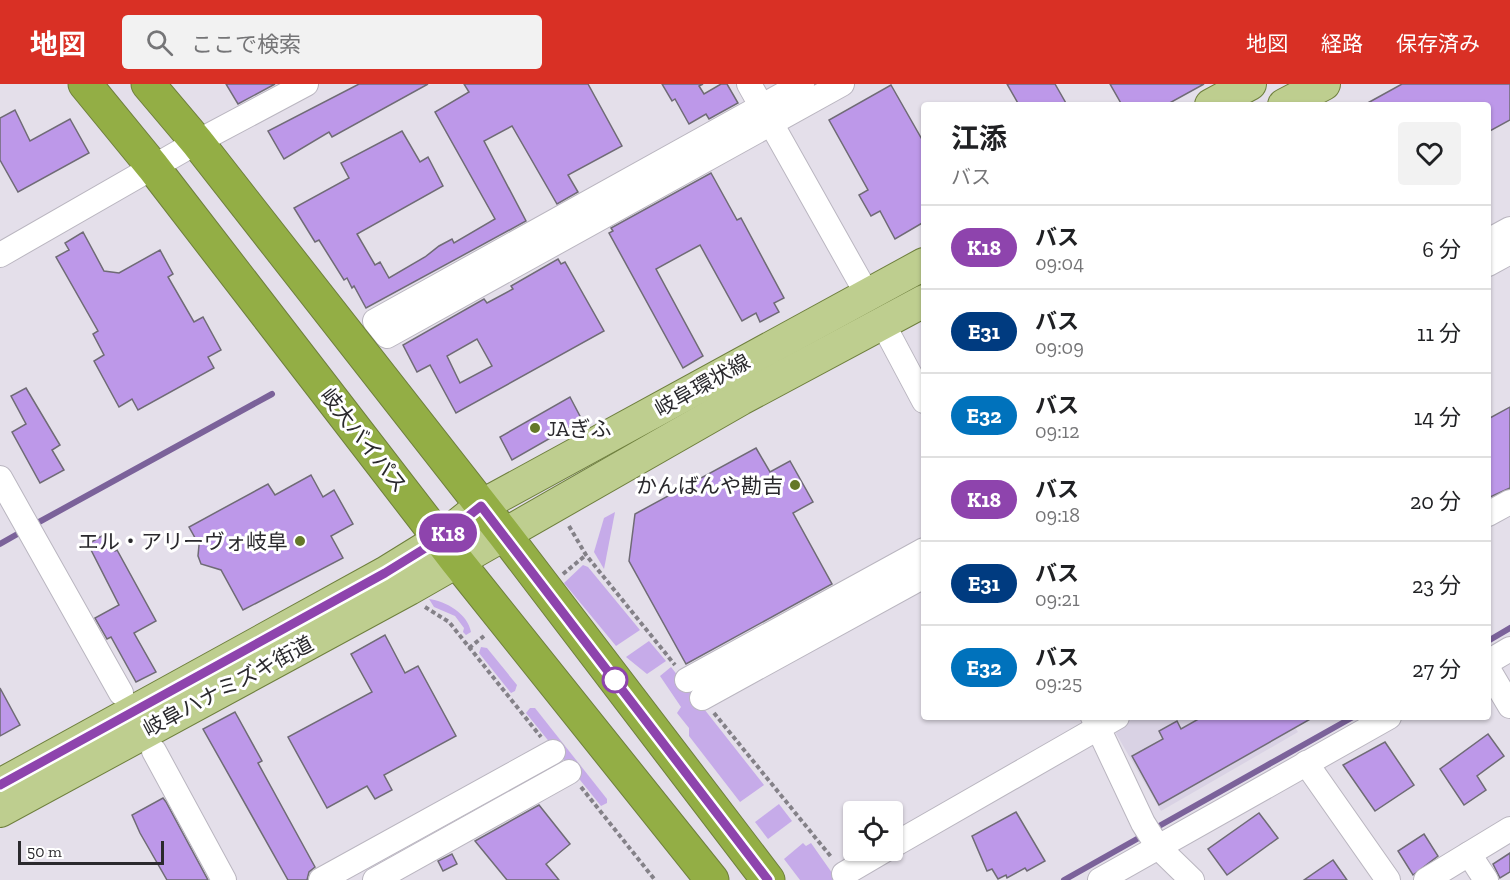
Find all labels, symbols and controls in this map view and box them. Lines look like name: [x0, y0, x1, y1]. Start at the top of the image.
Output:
search box: [122, 15, 542, 69]
icon: search: [143, 26, 176, 59]
text: 地図: [30, 28, 86, 61]
text: ここで検索: [191, 31, 301, 58]
text: 地図: [1246, 31, 1288, 56]
text: 経路: [1321, 31, 1363, 56]
text: 保存済み: [1396, 31, 1480, 56]
text: 江添: [951, 122, 1007, 155]
button: heart: [1398, 122, 1461, 185]
text: バス: [951, 165, 991, 189]
text: バス: [1035, 224, 1079, 251]
text: K18: [967, 235, 1001, 260]
text: 6 分: [1422, 236, 1461, 263]
text: 09:04: [1035, 251, 1084, 275]
text: バス: [1035, 308, 1079, 335]
text: E31: [968, 319, 1000, 344]
text: 11 分: [1417, 320, 1461, 347]
text: 09:09: [1035, 335, 1084, 359]
street label: 岐阜環状線: [650, 349, 754, 421]
street label: 岐大バイパス: [315, 383, 413, 497]
text: バス: [1035, 392, 1079, 419]
text: E32: [967, 403, 1001, 428]
text: 14 分: [1414, 404, 1461, 431]
place label: JAぎふ: [547, 416, 611, 441]
text: 09:12: [1035, 419, 1080, 443]
marker: JAぎふ: [528, 421, 542, 435]
place label: かんばんや勘吉: [636, 473, 783, 498]
text: バス: [1035, 476, 1079, 503]
marker: かんばんや勘吉: [788, 478, 802, 492]
text: K18: [967, 487, 1001, 512]
text: 20 分: [1410, 488, 1461, 515]
text: 09:18: [1035, 503, 1080, 527]
line badge: K18: [414, 514, 482, 552]
text: K18: [431, 521, 465, 546]
place label: エル・アリーヴォ岐阜: [78, 529, 288, 554]
marker: エル・アリーヴォ岐阜: [293, 534, 307, 548]
text: バス: [1035, 560, 1079, 587]
text: E31: [968, 571, 1000, 596]
text: 23 分: [1412, 572, 1461, 599]
text: 09:21: [1035, 587, 1080, 611]
street label: 岐阜ハナミズキ街道: [139, 631, 317, 741]
text: バス: [1035, 644, 1079, 671]
text: E32: [967, 655, 1001, 680]
text: 27 分: [1412, 656, 1461, 683]
unlabelled marker: [602, 667, 628, 693]
text: 09:25: [1035, 671, 1082, 695]
map controls: [843, 801, 903, 861]
button: locate: [843, 801, 903, 861]
scale bar: [18, 838, 164, 866]
text: 50 m: [27, 842, 62, 861]

